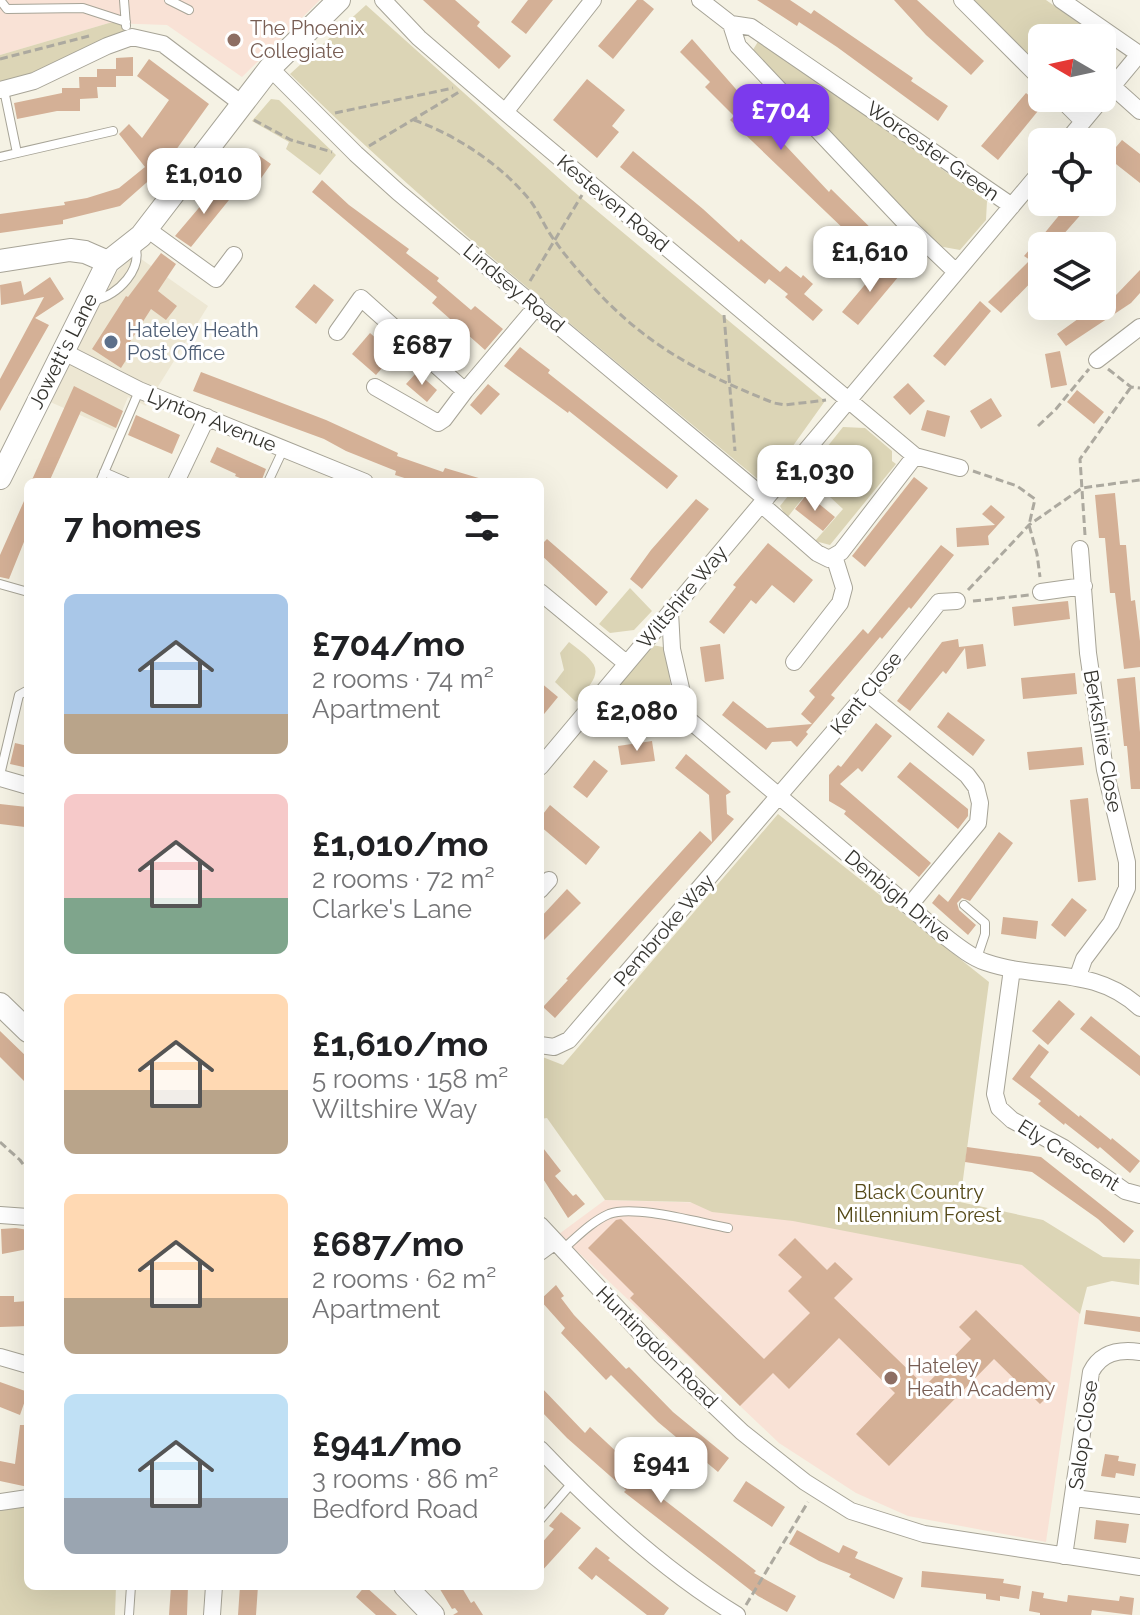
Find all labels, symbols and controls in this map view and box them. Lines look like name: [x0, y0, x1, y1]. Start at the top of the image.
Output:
place label: The Phoenix Collegiate: [250, 16, 365, 63]
north arrow: [1028, 24, 1116, 112]
map controls: [1028, 24, 1116, 320]
marker: The Phoenix Collegiate: [225, 31, 243, 49]
pin: £704: [734, 84, 828, 152]
text: £704: [751, 95, 811, 125]
street label: Worcester Green: [862, 96, 1004, 206]
button: locate: [1028, 128, 1116, 216]
pin: £1,010: [139, 148, 269, 216]
street label: Kesteven Road: [552, 149, 674, 257]
text: £1,010: [165, 159, 243, 189]
pin: £1,610: [805, 226, 935, 294]
button: layers: [1028, 232, 1116, 320]
text: £1,610: [831, 237, 909, 267]
street label: Lindsey Road: [459, 239, 569, 337]
street label: Jowett's Lane: [24, 289, 103, 413]
place label: Hateley Heath Post Office: [127, 318, 259, 365]
pin: £687: [375, 319, 469, 387]
text: £687: [392, 330, 452, 360]
marker: Hateley Heath Post Office: [102, 333, 120, 351]
street label: Lynton Avenue: [144, 383, 280, 457]
pin: £1,030: [750, 445, 880, 513]
text: £1,030: [775, 456, 855, 486]
icon: filters: [460, 504, 504, 548]
text: 7 homes: [64, 506, 201, 546]
street label: Wiltshire Way: [632, 540, 732, 653]
text: £704/mo: [312, 624, 465, 664]
icon: home: [128, 626, 224, 722]
street label: Kent Close: [825, 646, 907, 739]
text: 2 rooms · 74 m²: [312, 664, 494, 694]
street label: Berkshire Close: [1079, 668, 1127, 814]
pin: £2,080: [572, 685, 702, 753]
text: Apartment: [312, 694, 441, 724]
text: £2,080: [596, 696, 678, 726]
text: £1,010/mo: [312, 824, 488, 864]
icon: home: [128, 826, 224, 922]
street label: Denbigh Drive: [840, 845, 956, 948]
text: 2 rooms · 72 m²: [312, 864, 495, 894]
street label: Pembroke Way: [609, 869, 719, 991]
text: Clarke's Lane: [312, 894, 472, 924]
text: £1,610/mo: [312, 1024, 488, 1064]
icon: home: [128, 1026, 224, 1122]
text: 5 rooms · 158 m²: [312, 1064, 508, 1094]
text: Wiltshire Way: [312, 1094, 477, 1124]
street label: Ely Crescent: [1014, 1114, 1125, 1196]
park label: Black Country Millennium Forest: [836, 1180, 1002, 1227]
text: £687/mo: [312, 1224, 464, 1264]
icon: home: [128, 1226, 224, 1322]
text: 2 rooms · 62 m²: [312, 1264, 496, 1294]
street label: Huntingdon Road: [591, 1281, 723, 1413]
text: Apartment: [312, 1294, 441, 1324]
place label: Hateley Heath Academy: [907, 1354, 1055, 1401]
marker: Hateley Heath Academy: [882, 1369, 900, 1387]
street label: Salop Close: [1063, 1378, 1103, 1491]
text: £941/mo: [312, 1424, 462, 1464]
icon: home: [128, 1426, 224, 1522]
pin: £941: [614, 1437, 708, 1505]
text: £941: [632, 1448, 690, 1478]
text: 3 rooms · 86 m²: [312, 1464, 499, 1494]
text: Bedford Road: [312, 1494, 478, 1524]

